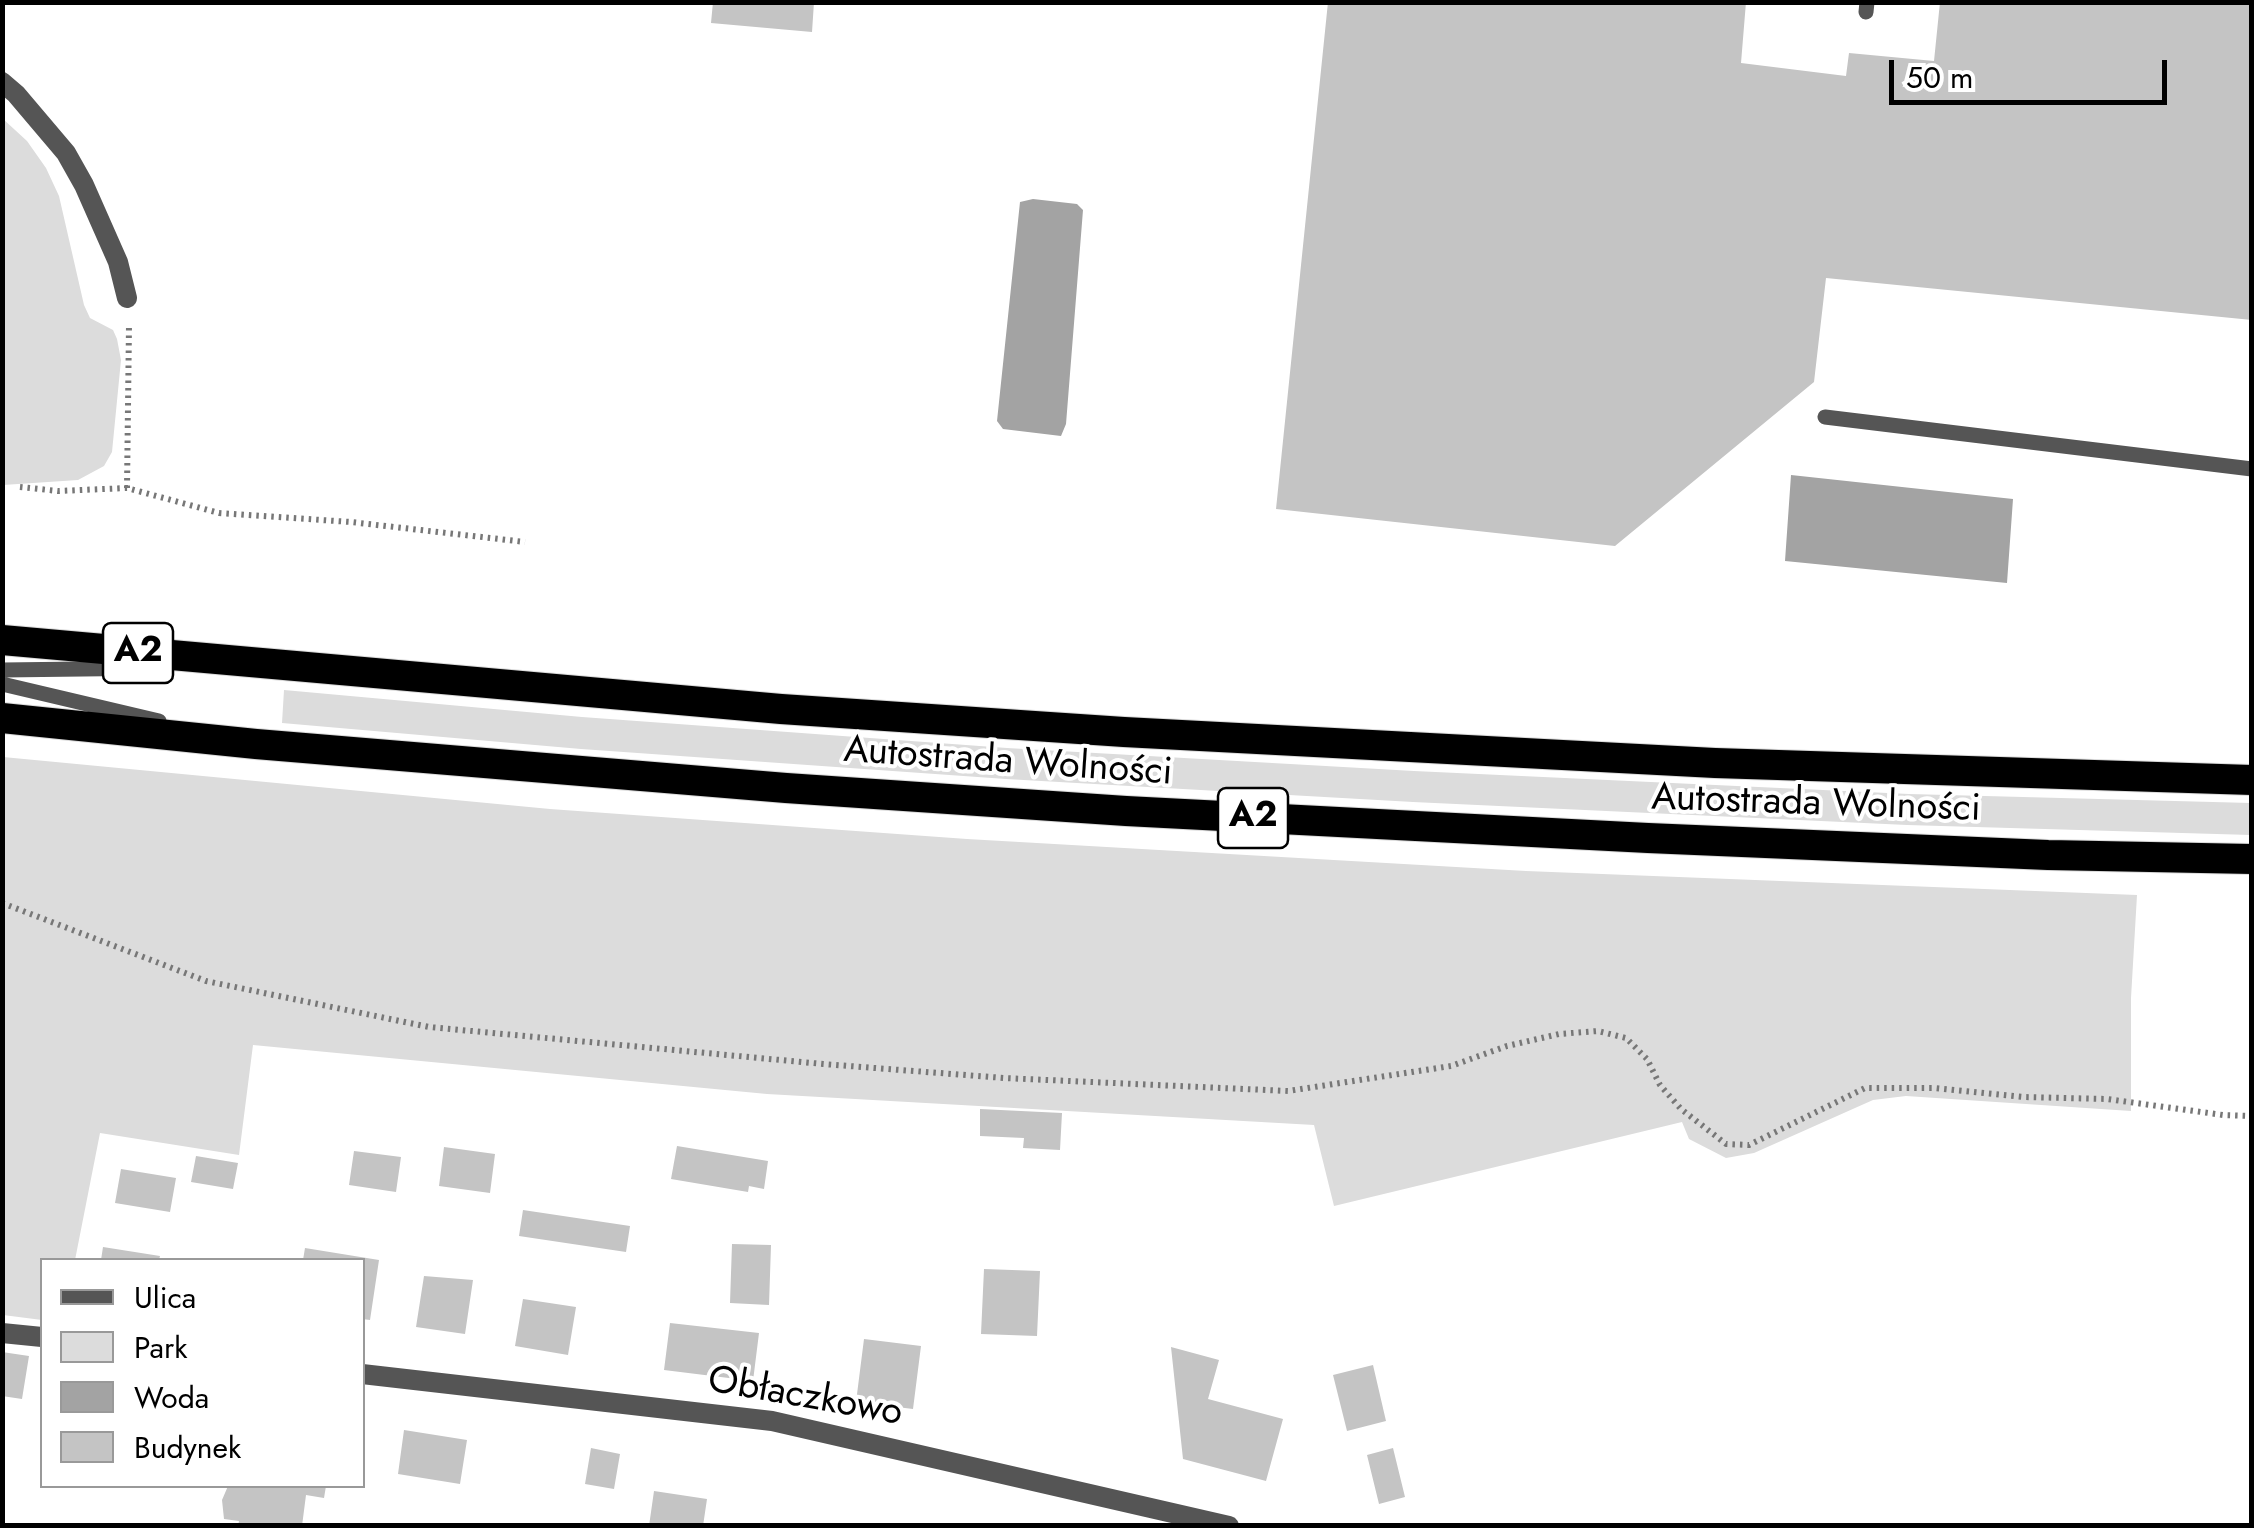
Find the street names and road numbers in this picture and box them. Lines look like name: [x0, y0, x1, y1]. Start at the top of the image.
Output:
road number: A2: [103, 623, 173, 683]
street label: Autostrada Wolności: [842, 729, 1174, 797]
street label: Autostrada Wolności: [1651, 776, 1981, 834]
road number: A2: [1218, 788, 1288, 848]
street label: Obłaczkowo: [704, 1358, 906, 1438]

